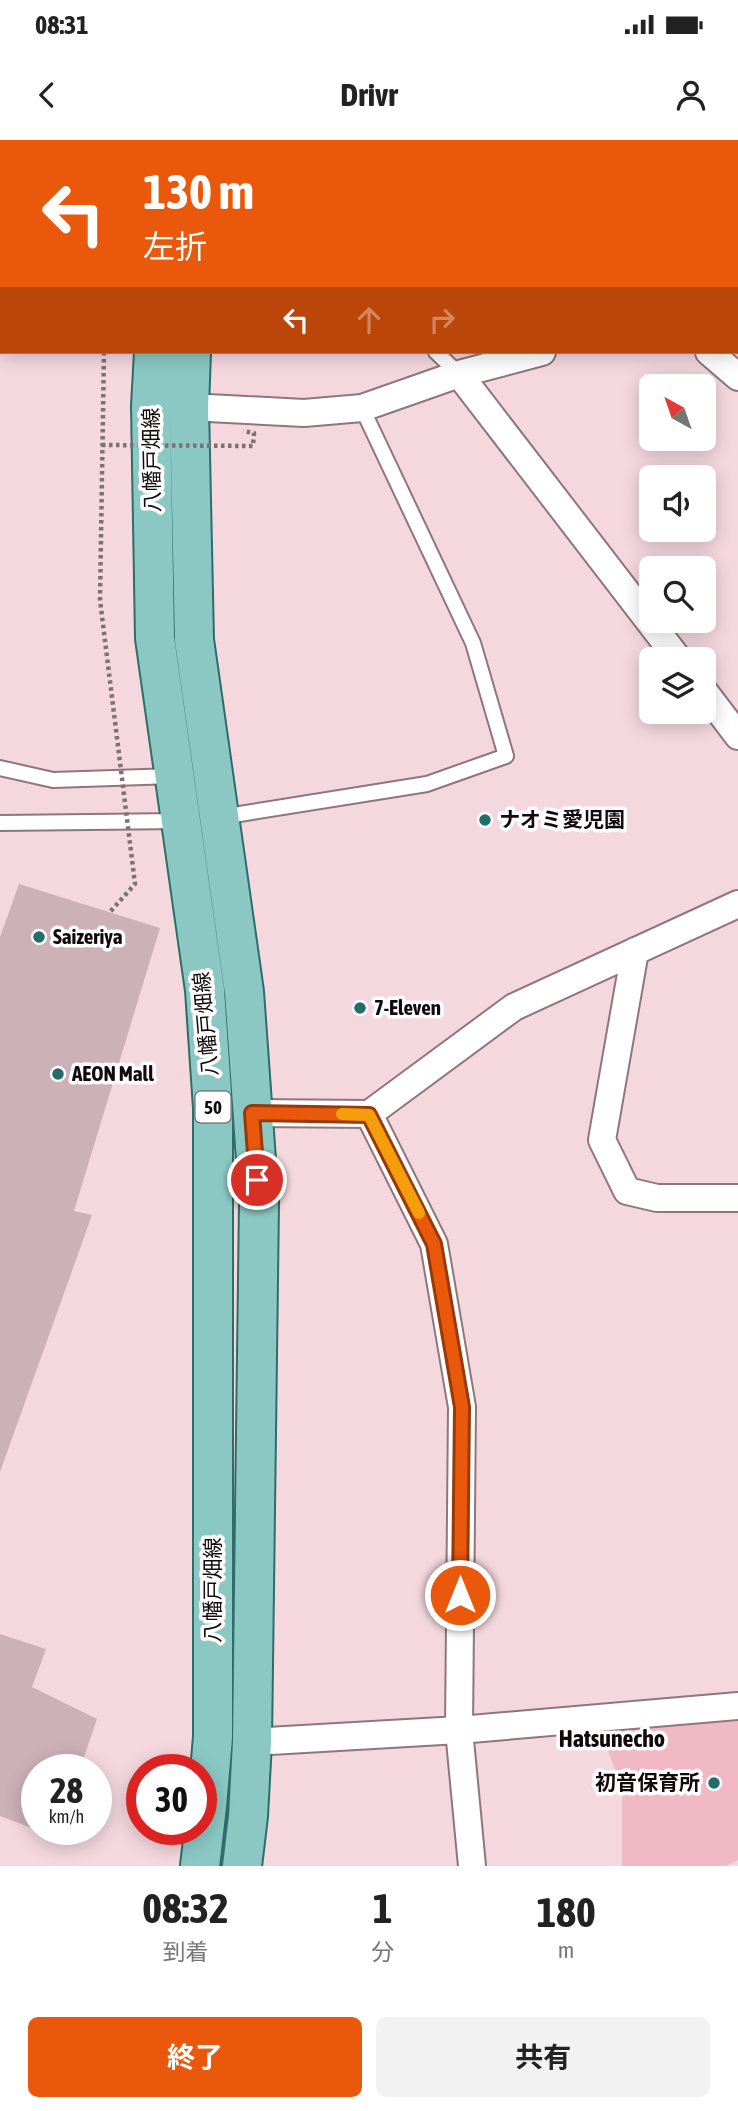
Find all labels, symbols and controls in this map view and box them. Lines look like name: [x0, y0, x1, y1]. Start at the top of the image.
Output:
text: 08:31: [35, 10, 89, 40]
icon: back: [28, 76, 66, 114]
text: Drivr: [340, 76, 398, 113]
icon: person: [672, 76, 710, 114]
text: 130 m: [143, 163, 254, 219]
icon: left: [28, 168, 119, 259]
text: 左折: [143, 228, 207, 265]
icon: left: [277, 301, 315, 339]
icon: ahead: [350, 301, 388, 339]
icon: right: [423, 301, 461, 339]
north arrow: [639, 374, 716, 452]
map controls: [639, 374, 716, 724]
street label: 八幡戸畑線: [138, 407, 164, 513]
button: sound: [639, 465, 716, 542]
button: search: [639, 556, 716, 633]
button: layers: [639, 647, 716, 724]
place label: ナオミ愛児園: [499, 807, 625, 831]
marker: ナオミ愛児園: [477, 812, 493, 828]
place label: Saizeriya: [53, 924, 123, 948]
marker: Saizeriya: [31, 929, 47, 945]
street label: 八幡戸畑線: [188, 971, 222, 1077]
place label: 7-Eleven: [374, 995, 441, 1019]
marker: 7-Eleven: [352, 1000, 368, 1016]
place label: AEON Mall: [71, 1061, 154, 1085]
marker: AEON Mall: [50, 1066, 66, 1082]
road number: 50: [196, 1091, 230, 1122]
pin: [227, 1150, 287, 1210]
icon: arrive: [238, 1161, 276, 1199]
street label: 八幡戸畑線: [200, 1538, 224, 1643]
position arrow: [423, 1558, 497, 1632]
district label: Hatsunecho: [559, 1725, 665, 1752]
speed limit sign: 30: [126, 1754, 217, 1845]
text: 28: [50, 1770, 83, 1810]
place label: 初音保育所: [595, 1770, 700, 1794]
marker: 初音保育所: [706, 1775, 722, 1791]
text: km/h: [49, 1806, 84, 1827]
text: 08:32: [142, 1884, 229, 1932]
text: 1: [373, 1884, 392, 1932]
text: 180: [536, 1888, 596, 1936]
text: m: [558, 1937, 574, 1963]
text: 到着: [163, 1939, 209, 1965]
text: 分: [371, 1939, 394, 1965]
button: 終了: [28, 2017, 362, 2097]
button: 共有: [376, 2017, 710, 2097]

